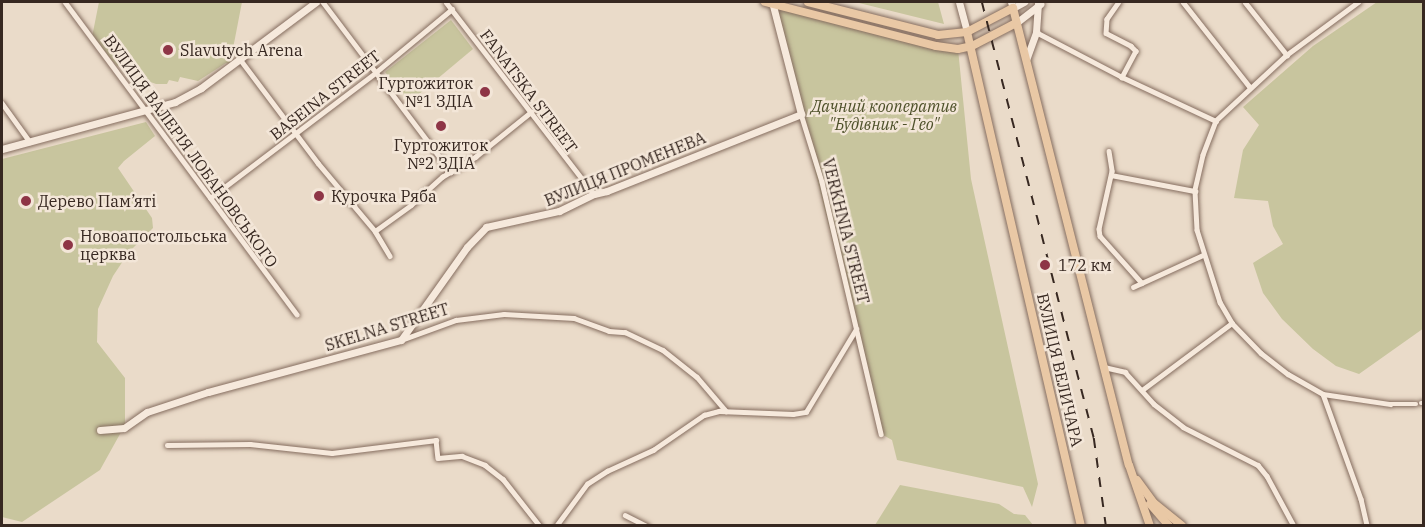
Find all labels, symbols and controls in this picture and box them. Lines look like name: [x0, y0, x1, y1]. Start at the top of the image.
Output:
street label: FANATSKA STREET: [476, 26, 582, 156]
street label: ВУЛИЦЯ ВАЛЕРІЯ ЛОБАНОВСЬКОГО: [100, 31, 282, 271]
place label: Slavutych Arena: [180, 40, 303, 60]
marker: Slavutych Arena: [161, 43, 175, 57]
street label: BASEINA STREET: [266, 46, 384, 144]
place label: Гуртожиток №1 ЗДІА: [379, 73, 473, 111]
marker: Гуртожиток №1 ЗДІА: [478, 85, 492, 99]
park label: Дачний кооператив "Будівник - Гео": [811, 96, 957, 134]
marker: Гуртожиток №2 ЗДІА: [434, 119, 448, 133]
street label: ВУЛИЦЯ ПРОМЕНЕВА: [542, 128, 708, 210]
place label: Гуртожиток №2 ЗДІА: [394, 135, 488, 173]
street label: VERKHNIA STREET: [819, 156, 873, 306]
place label: Курочка Ряба: [331, 186, 437, 206]
marker: Курочка Ряба: [312, 189, 326, 203]
place label: Дерево Пам’яті: [38, 191, 156, 211]
marker: Дерево Пам’яті: [19, 194, 33, 208]
place label: Новоапостольська церква: [80, 226, 227, 264]
marker: Новоапостольська церква: [61, 238, 75, 252]
place label: 172 км: [1058, 255, 1112, 275]
marker: 172 км: [1036, 256, 1054, 274]
street label: ВУЛИЦЯ ВЕЛИЧАРА: [1033, 291, 1087, 449]
street label: SKELNA STREET: [323, 299, 451, 355]

